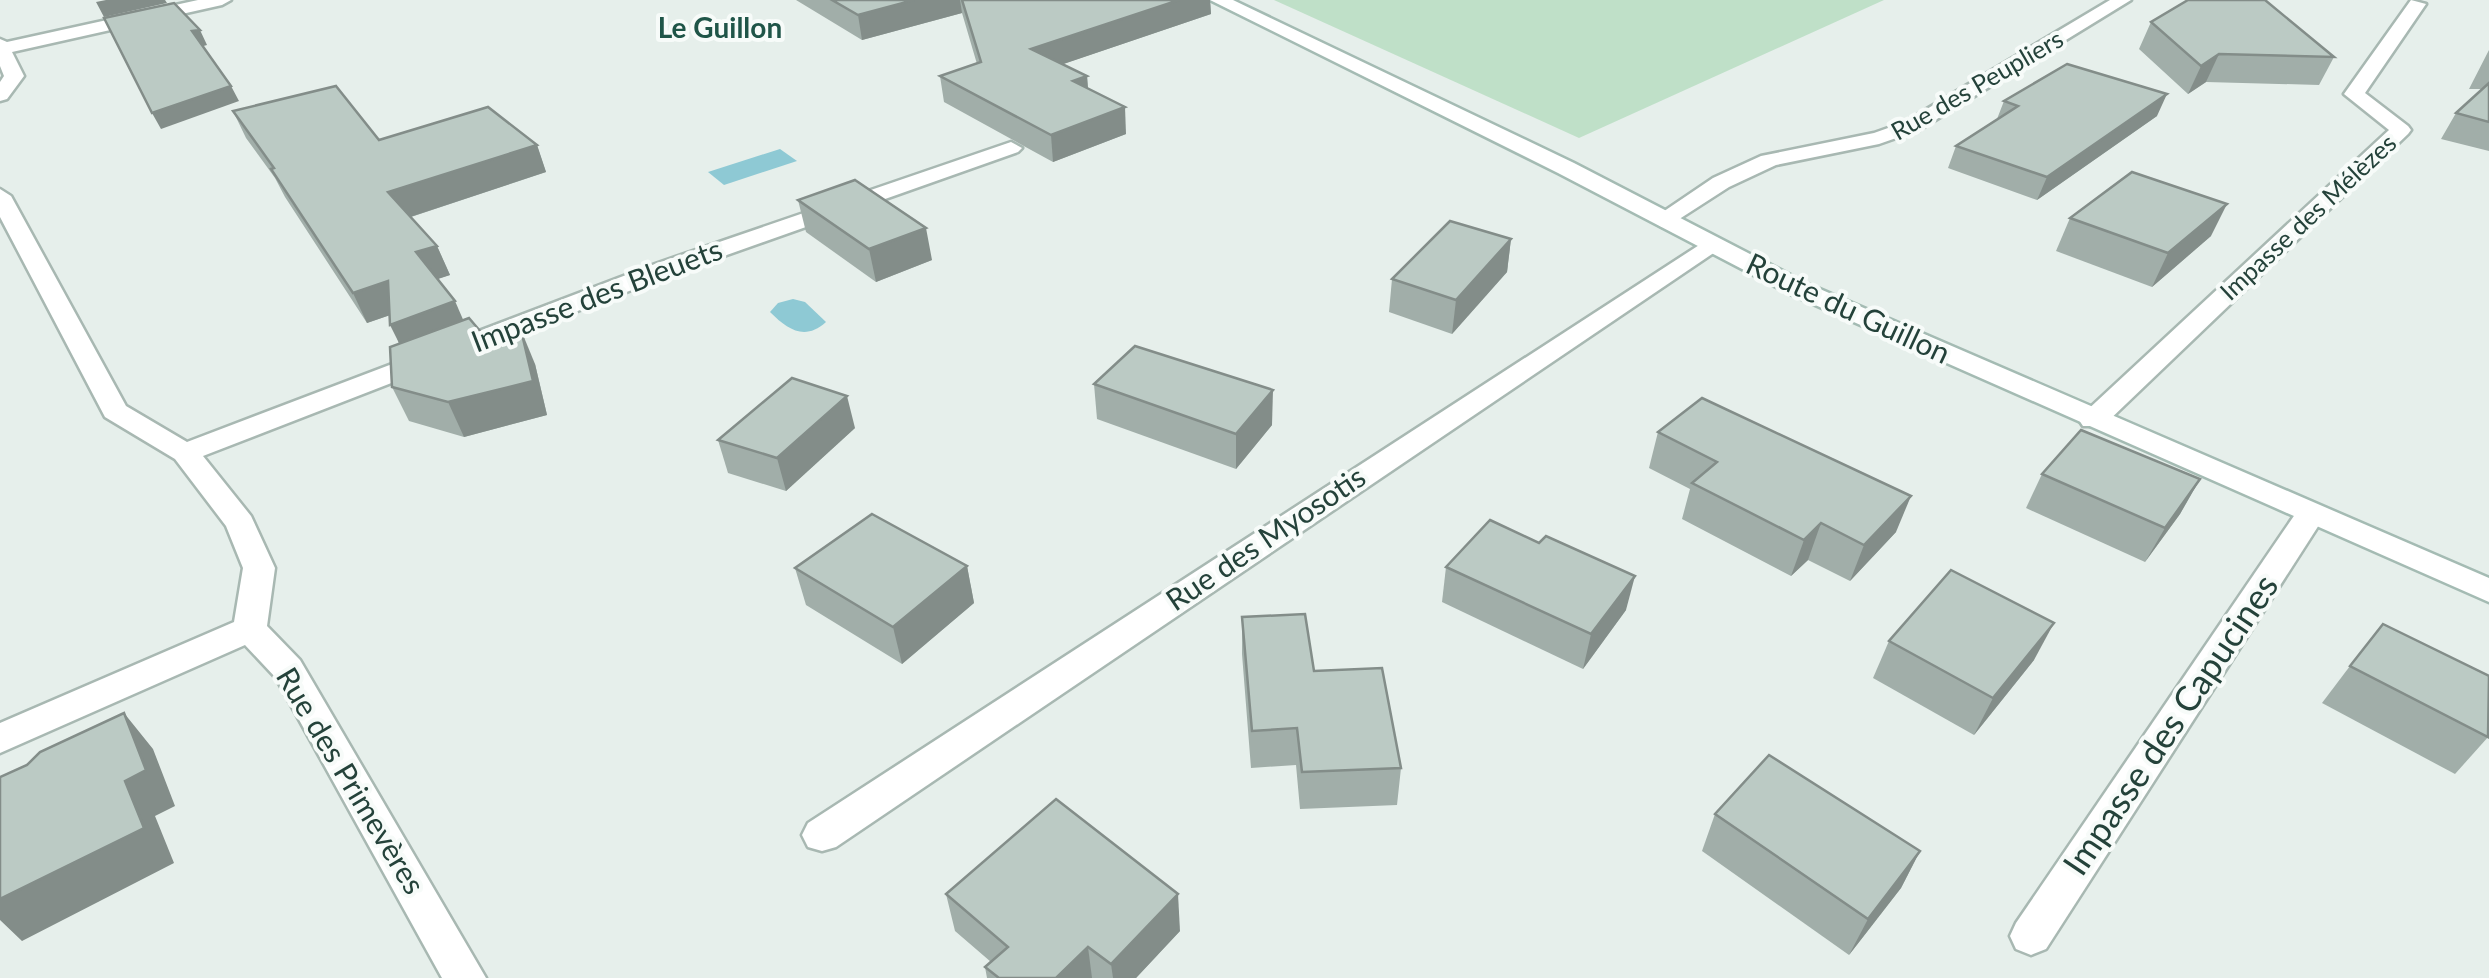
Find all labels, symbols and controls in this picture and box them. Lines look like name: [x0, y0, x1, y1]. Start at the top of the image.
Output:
district label: Le Guillon: [658, 10, 782, 44]
street label: Rue des Peupliers: [1885, 23, 2068, 146]
street label: Impasse des Mélèzes: [2213, 127, 2402, 306]
street label: Impasse des Bleuets: [466, 230, 727, 359]
street label: Route du Guillon: [1741, 244, 1956, 370]
street label: Rue des Myosotis: [1158, 457, 1371, 617]
street label: Impasse des Capucines: [2053, 566, 2286, 882]
street label: Rue des Primevères: [270, 660, 434, 900]

